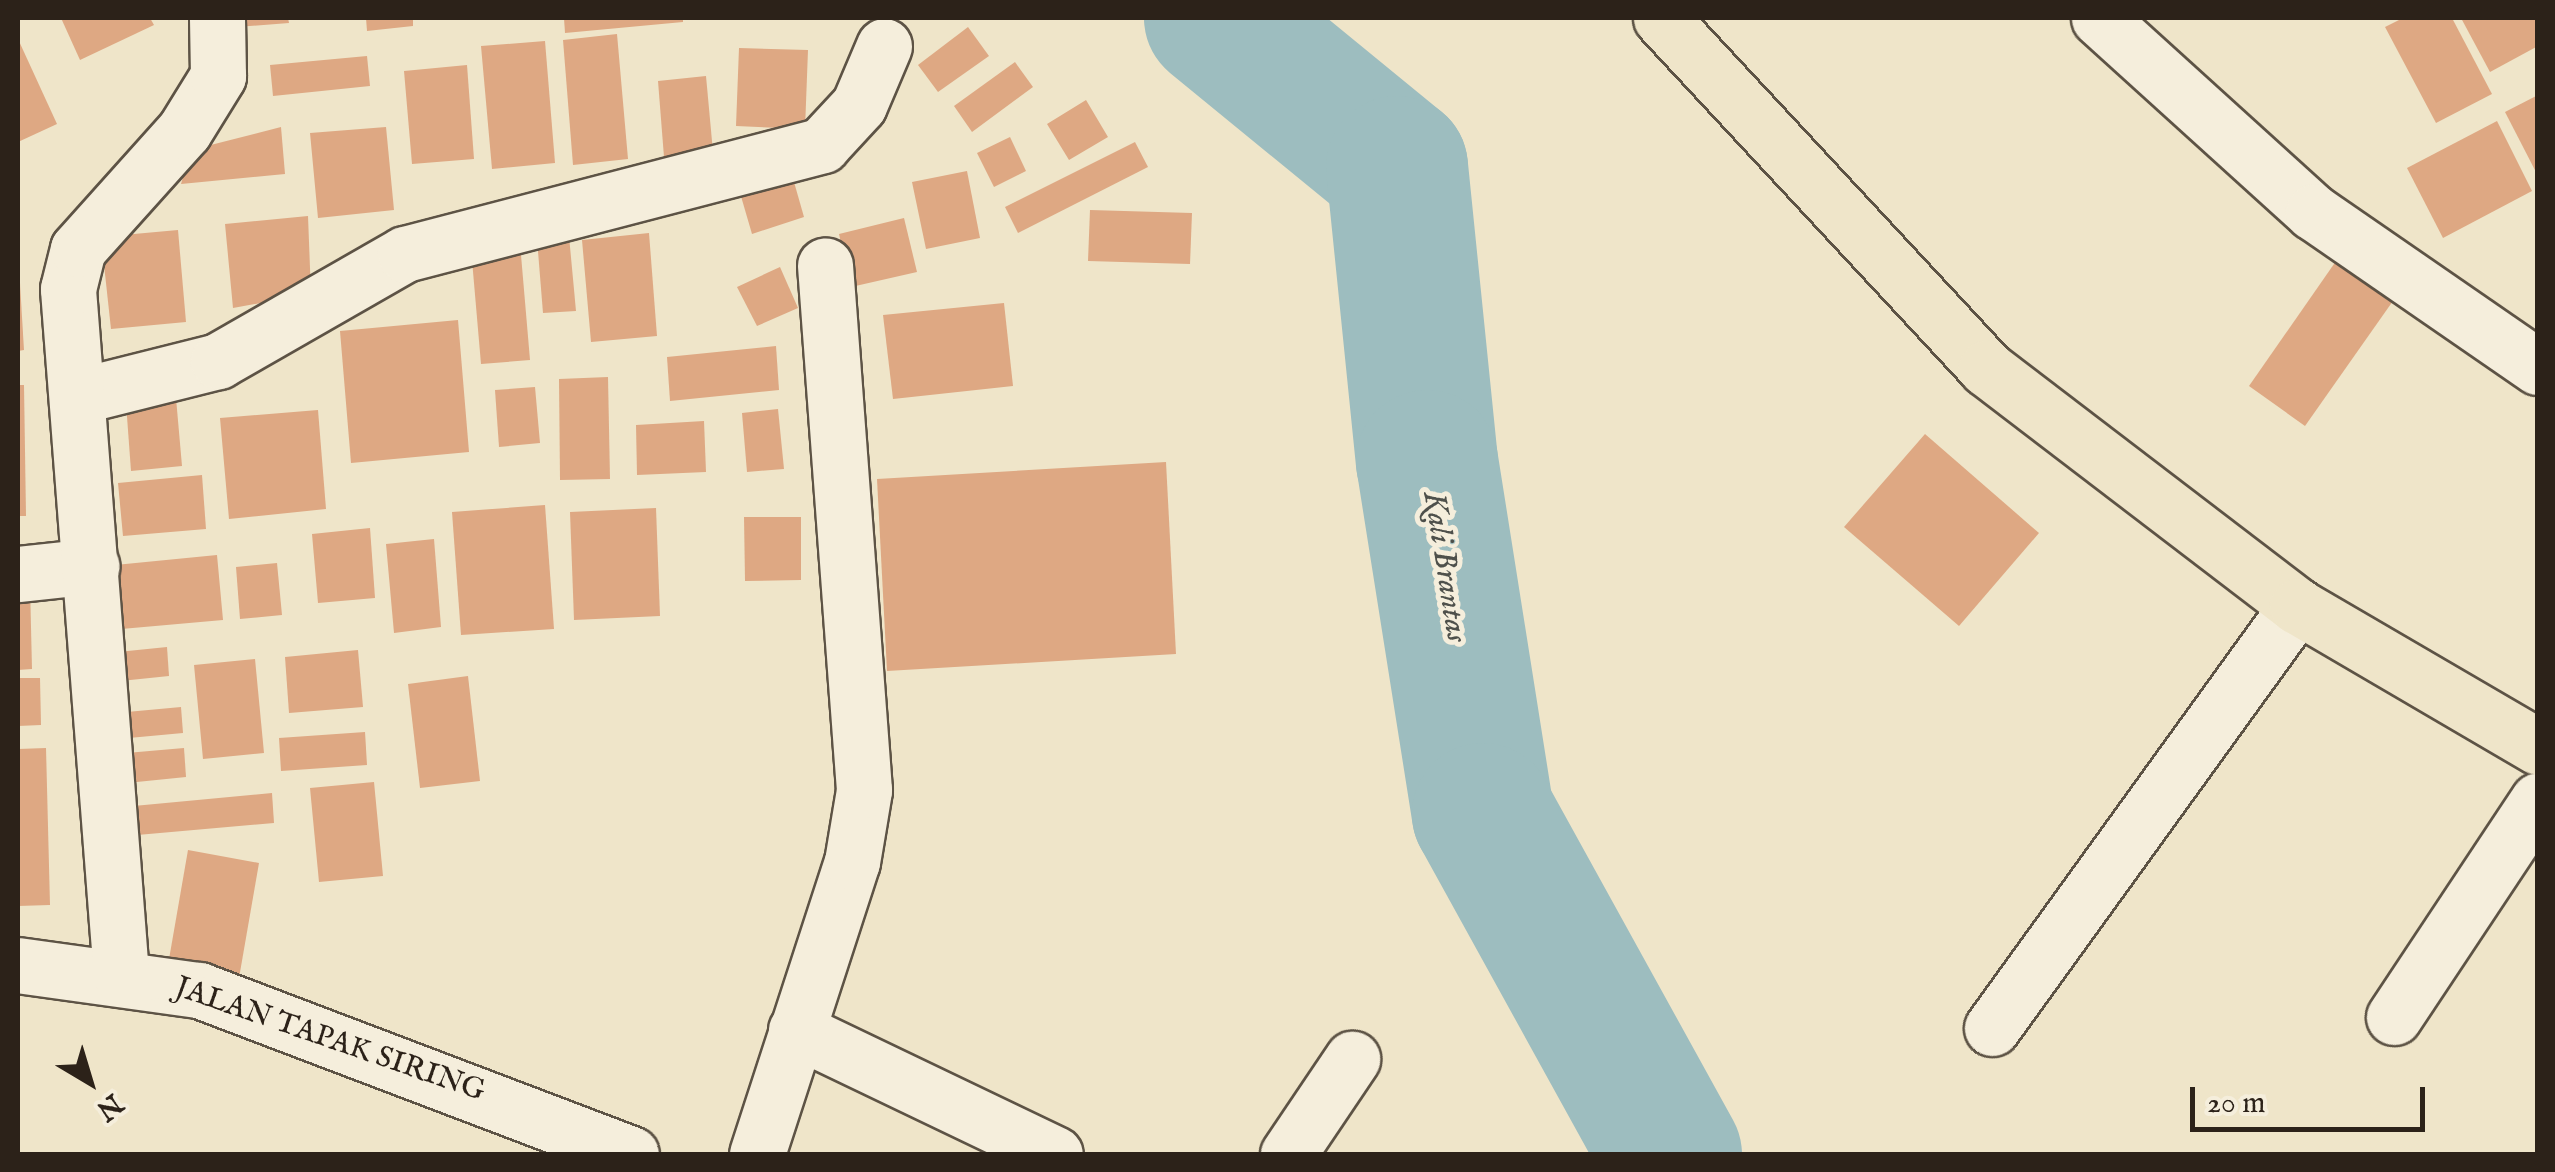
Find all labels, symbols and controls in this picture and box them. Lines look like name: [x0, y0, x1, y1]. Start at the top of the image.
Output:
water label: Kali Brantas: [1413, 489, 1475, 645]
street label: JALAN TAPAK SIRING: [170, 970, 490, 1110]
north arrow: [40, 1032, 140, 1132]
scale bar: [2195, 1067, 2430, 1129]
text: N: [88, 1085, 129, 1127]
text: 20 m: [2207, 1085, 2266, 1123]

